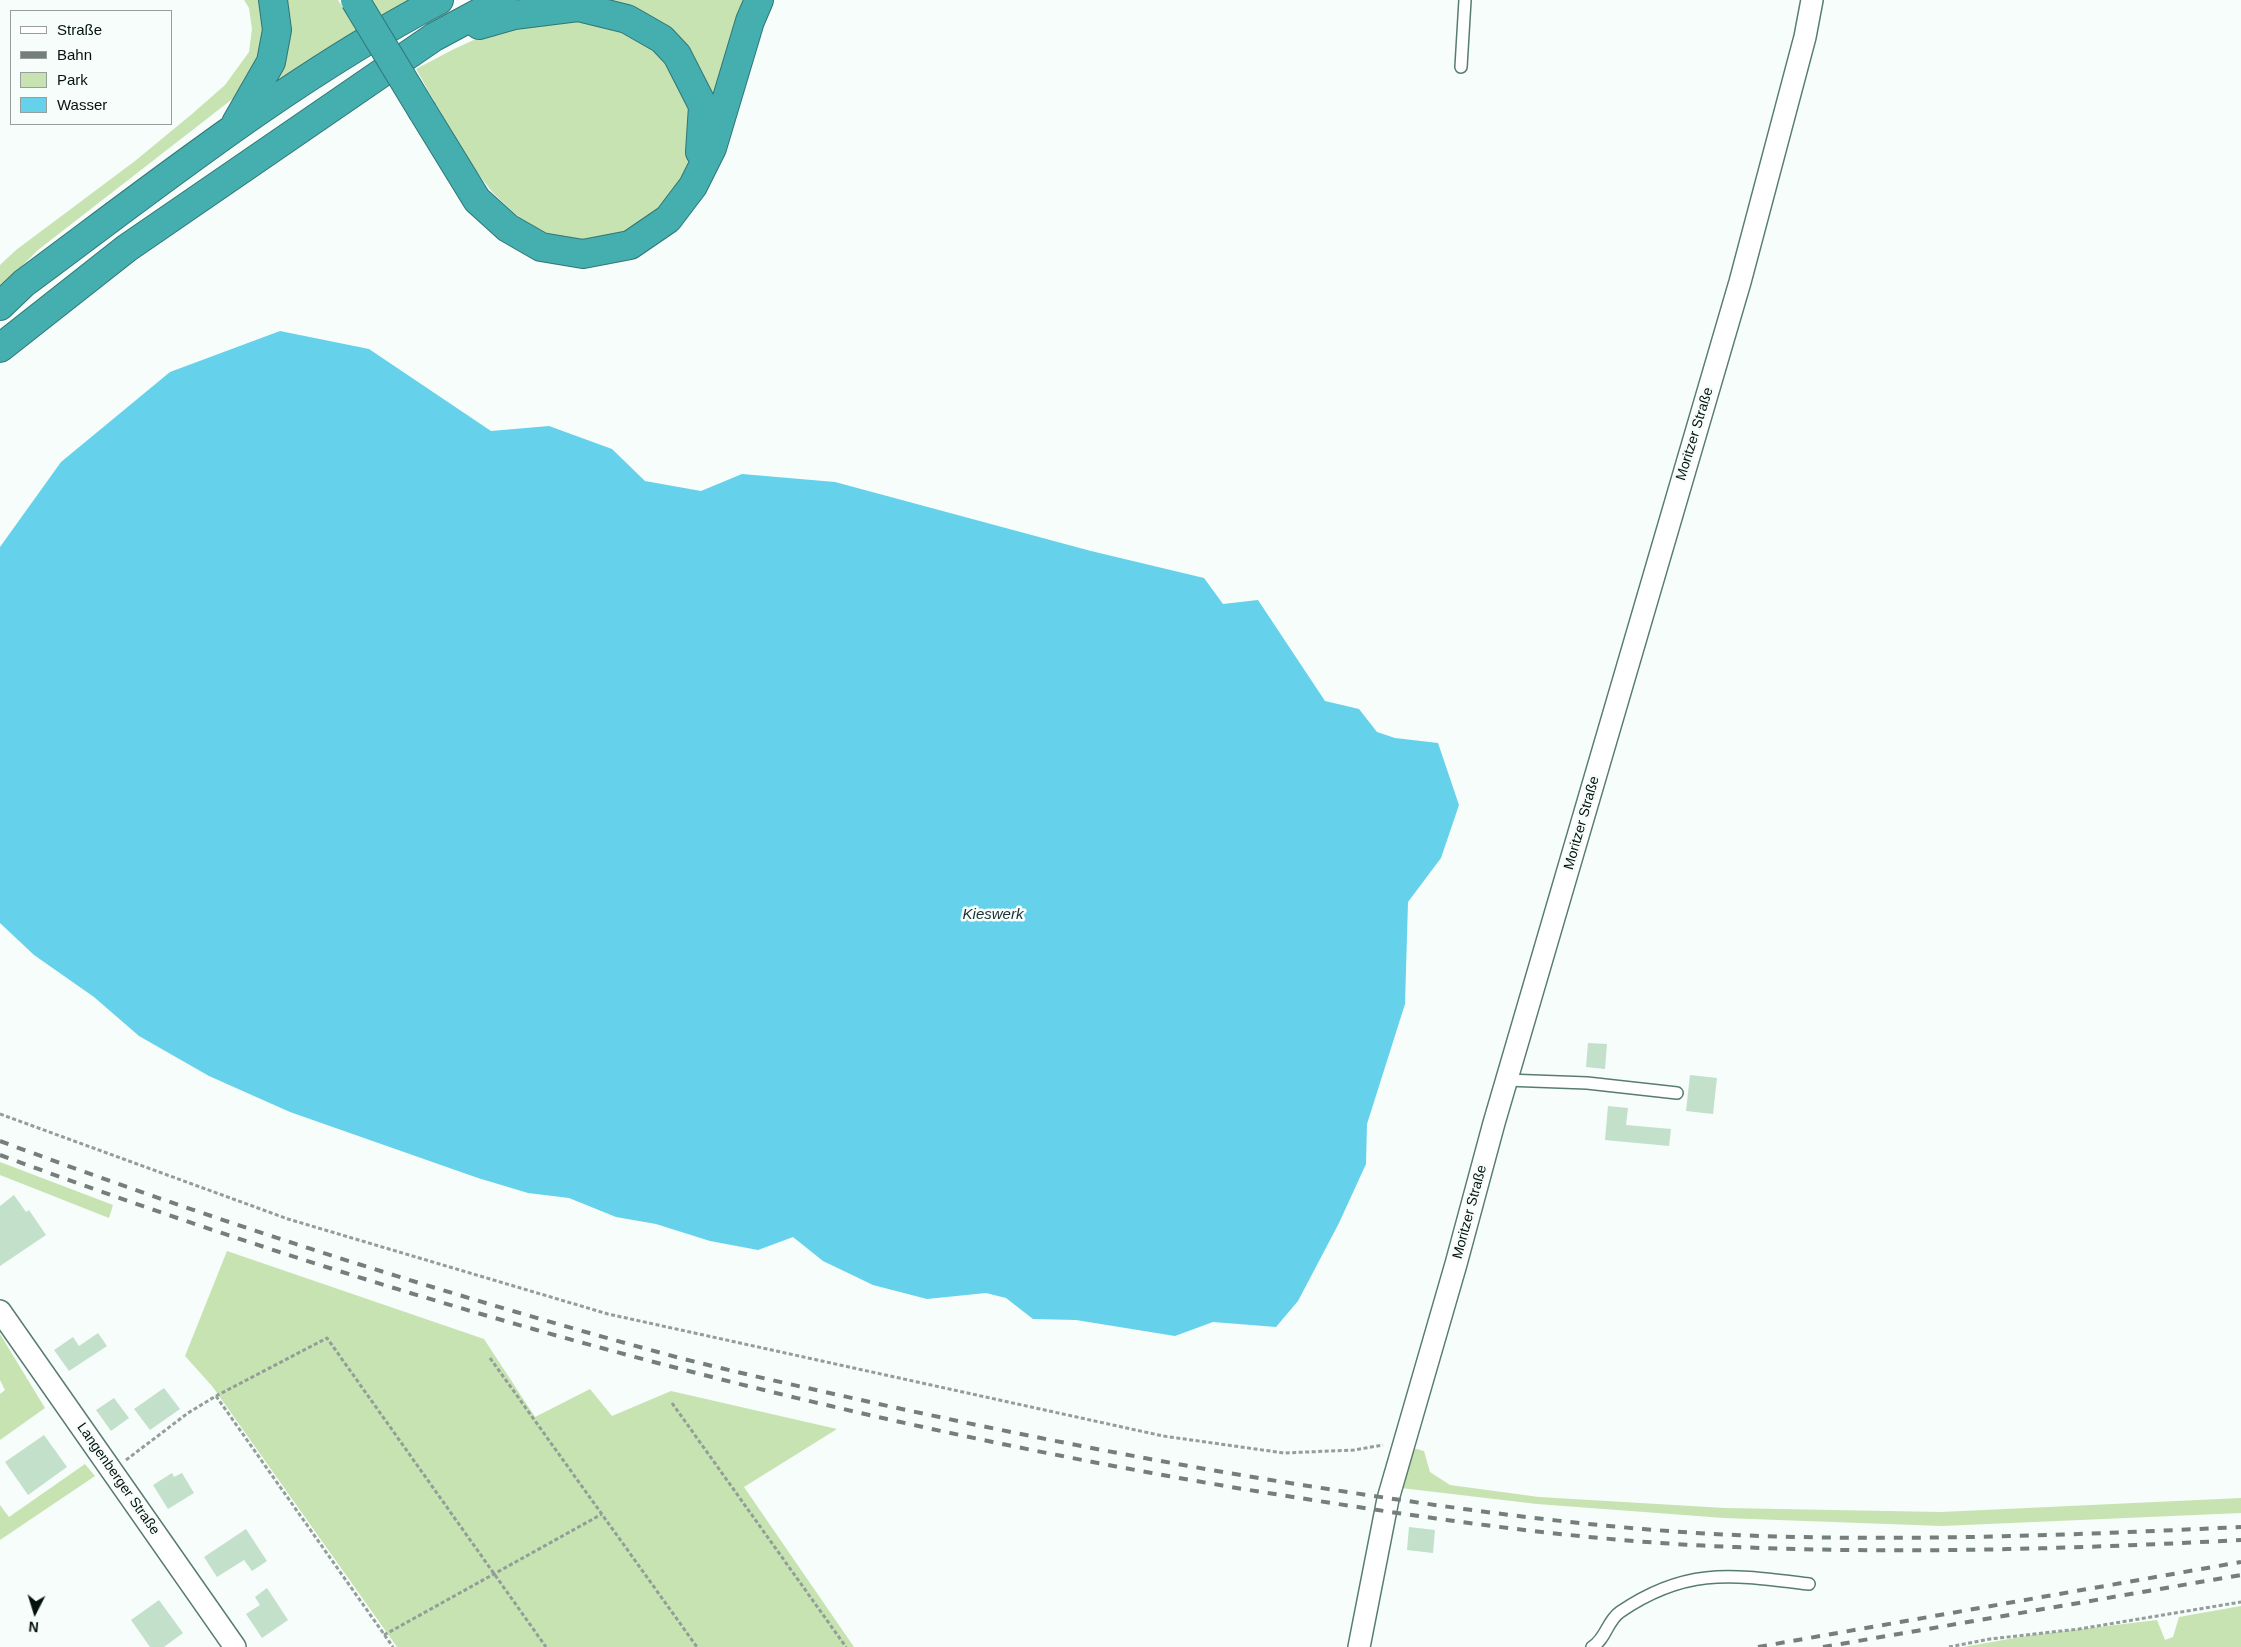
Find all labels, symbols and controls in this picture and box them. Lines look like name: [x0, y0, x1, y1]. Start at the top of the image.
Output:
legend: [10, 10, 172, 125]
text: Straße: [57, 21, 102, 38]
text: Bahn: [57, 46, 92, 63]
text: Park: [57, 71, 88, 88]
text: Wasser: [57, 96, 107, 113]
street label: Moritzer Straße: [1673, 385, 1717, 483]
street label: Moritzer Straße: [1561, 774, 1603, 872]
water label: Kieswerk: [963, 906, 1023, 924]
street label: Moritzer Straße: [1449, 1163, 1491, 1261]
street label: Langenberger Straße: [73, 1420, 163, 1538]
north arrow: [10, 1587, 60, 1637]
text: N: [28, 1619, 39, 1635]

